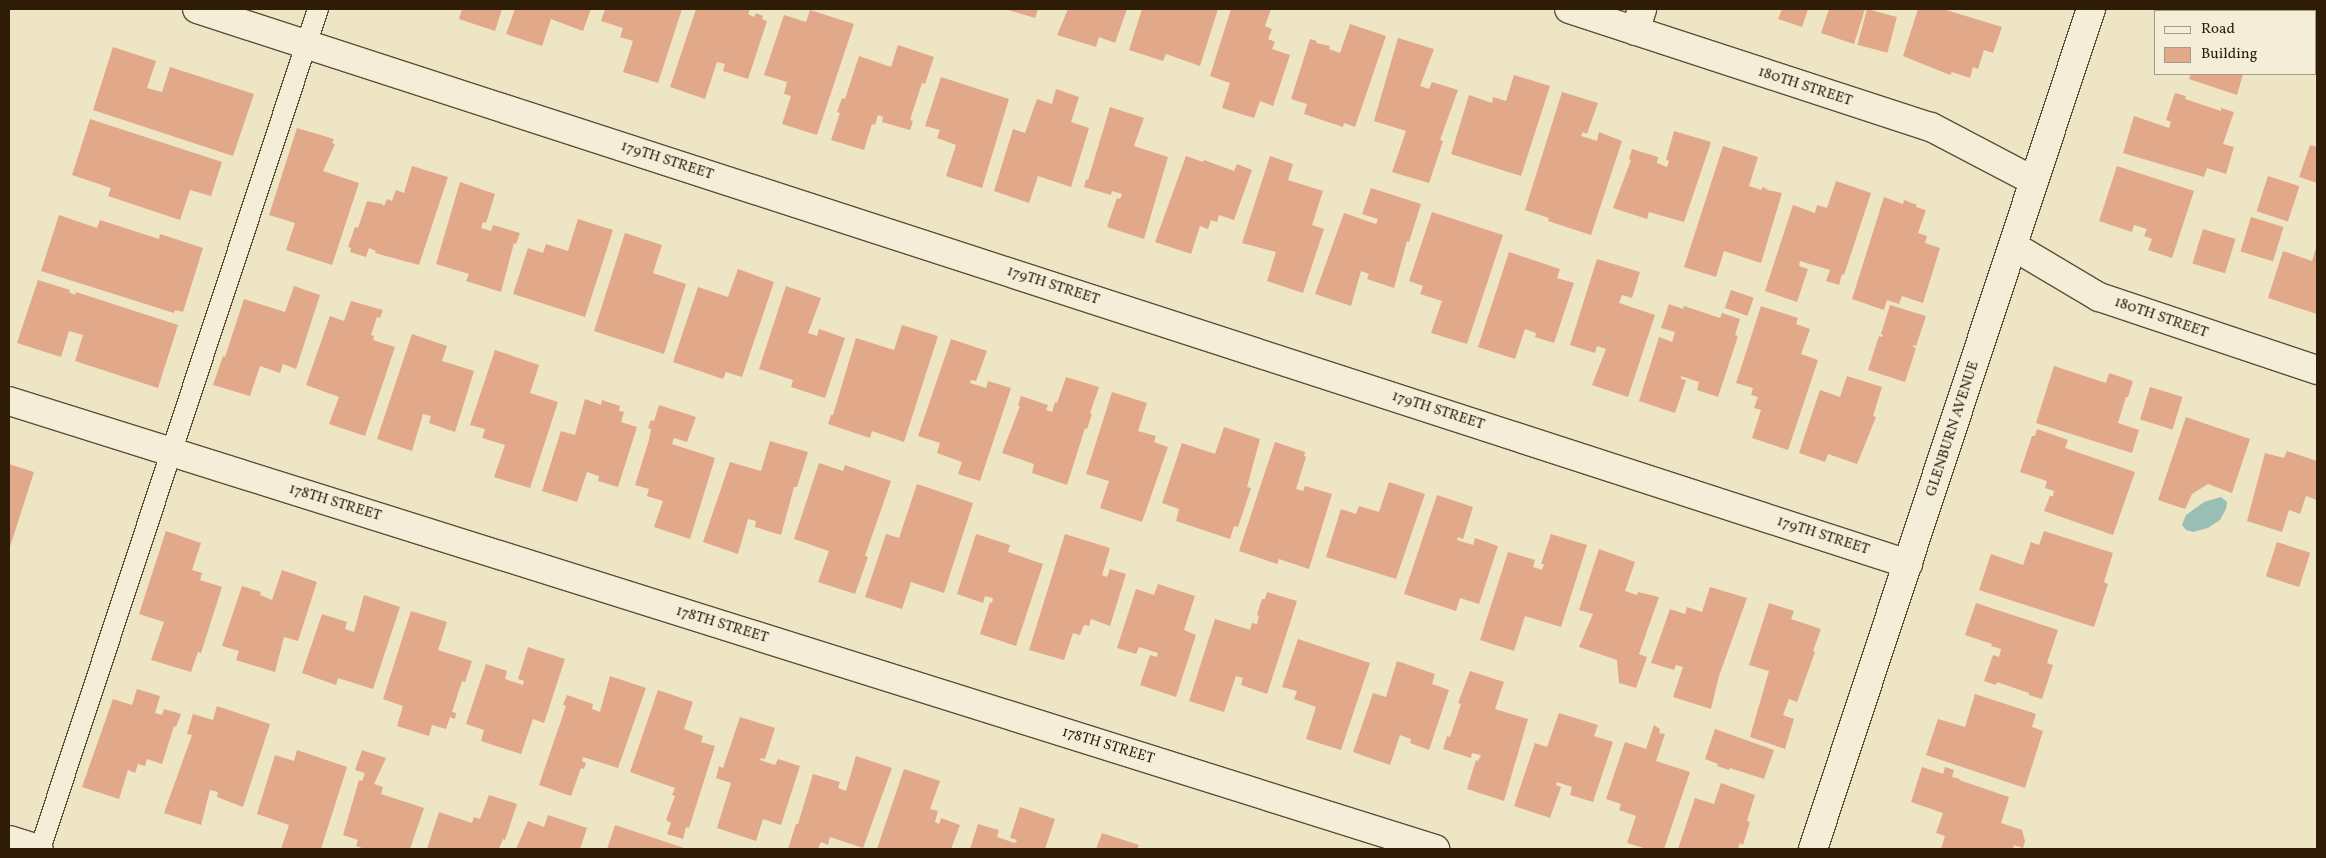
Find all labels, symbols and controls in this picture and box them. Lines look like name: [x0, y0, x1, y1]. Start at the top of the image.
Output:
legend: [2154, 10, 2316, 75]
text: Road: [2201, 19, 2235, 40]
text: Building: [2201, 44, 2257, 65]
street label: 180TH STREET: [1756, 63, 1854, 111]
street label: 179TH STREET: [618, 138, 716, 184]
street label: 179TH STREET: [1004, 263, 1102, 309]
street label: 180TH STREET: [2112, 294, 2210, 342]
street label: GLENBURN AVENUE: [1923, 359, 1983, 499]
street label: 179TH STREET: [1389, 388, 1487, 434]
street label: 178TH STREET: [287, 480, 383, 526]
street label: 179TH STREET: [1774, 513, 1872, 559]
street label: 178TH STREET: [674, 602, 770, 648]
street label: 178TH STREET: [1060, 723, 1156, 769]

